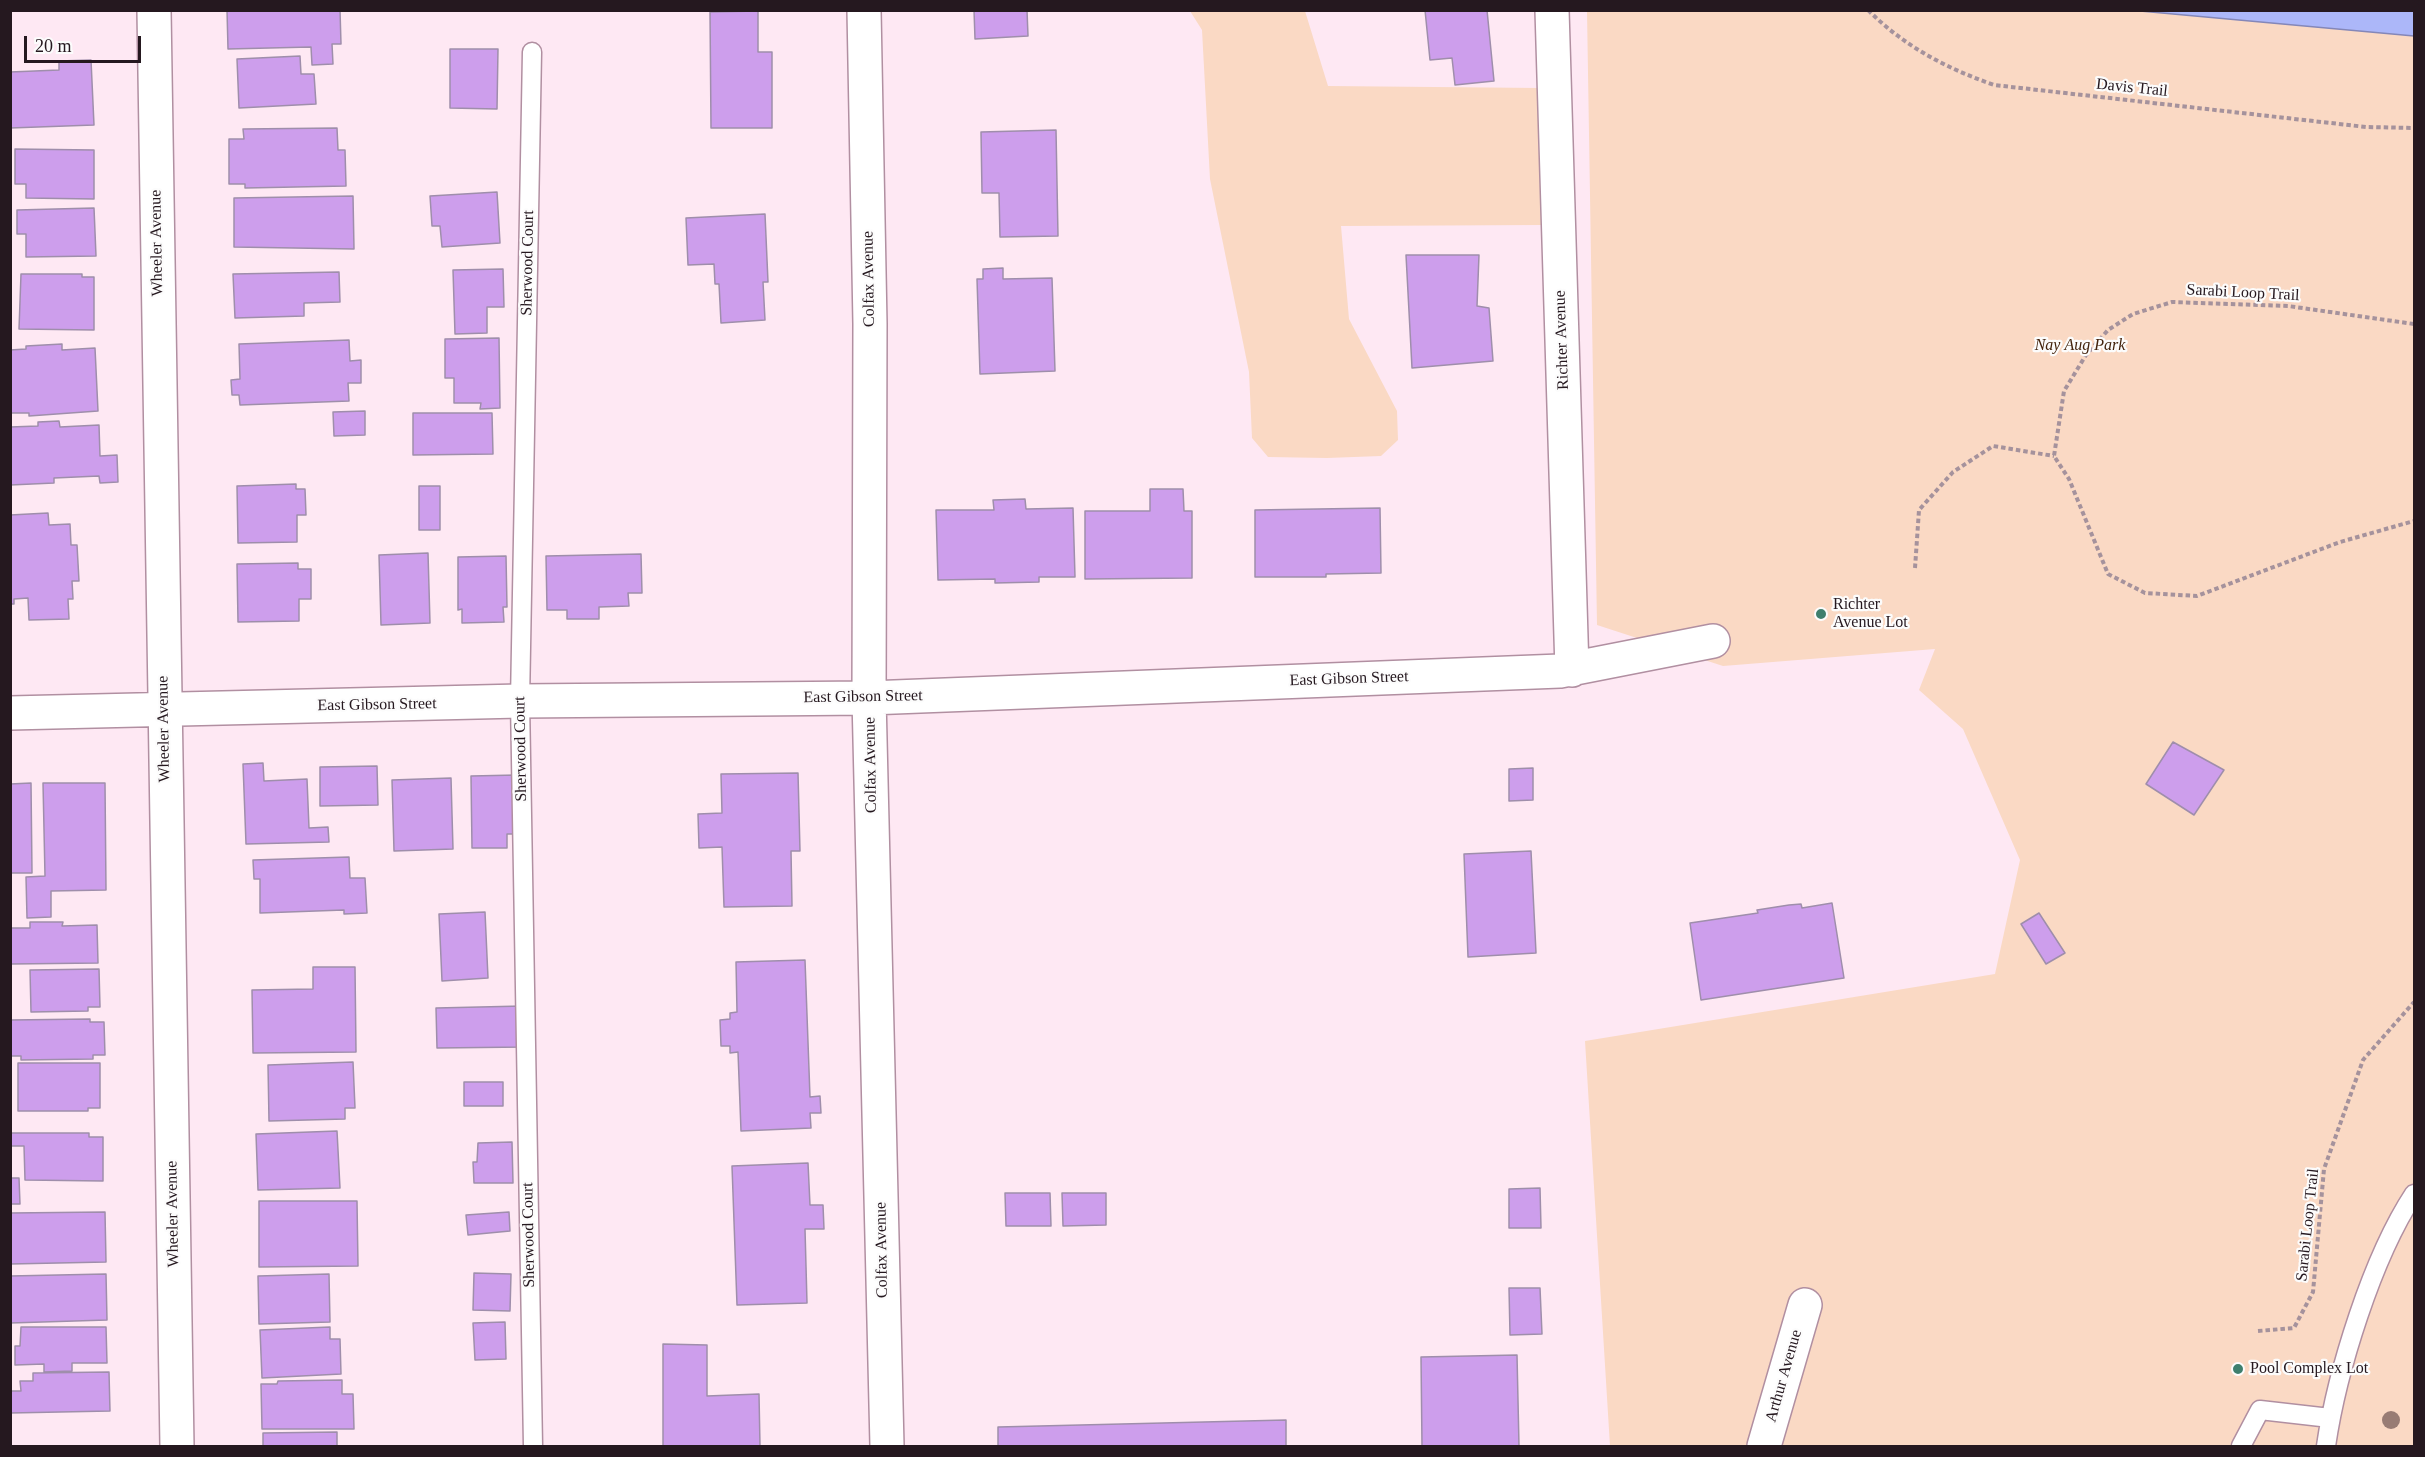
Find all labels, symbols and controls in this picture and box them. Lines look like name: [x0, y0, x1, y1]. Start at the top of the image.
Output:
scale bar: [27, 24, 144, 62]
text: 20 m: [35, 36, 72, 56]
street label: Davis Trail: [2095, 75, 2169, 101]
street label: Wheeler Avenue: [146, 189, 168, 297]
street label: Sherwood Court: [517, 210, 539, 316]
street label: Colfax Avenue: [859, 231, 879, 327]
street label: Sarabi Loop Trail: [2186, 280, 2300, 306]
street label: Richter Avenue: [1551, 290, 1573, 390]
park label: Nay Aug Park: [2035, 336, 2125, 356]
place label: Richter Avenue Lot: [1833, 595, 1908, 633]
marker: Richter Avenue Lot: [1814, 607, 1828, 621]
street label: East Gibson Street: [1289, 667, 1409, 691]
street label: Wheeler Avenue: [153, 675, 175, 783]
street label: East Gibson Street: [803, 686, 923, 708]
street label: East Gibson Street: [317, 694, 437, 716]
street label: Sherwood Court: [510, 696, 532, 802]
street label: Colfax Avenue: [861, 717, 881, 813]
street label: Wheeler Avenue: [162, 1160, 184, 1268]
street label: Sarabi Loop Trail: [2293, 1168, 2323, 1282]
street label: Sherwood Court: [518, 1182, 540, 1288]
street label: Colfax Avenue: [872, 1202, 892, 1298]
street label: Arthur Avenue: [1762, 1328, 1806, 1424]
place label: Pool Complex Lot: [2250, 1359, 2368, 1379]
marker: Pool Complex Lot: [2231, 1362, 2245, 1376]

